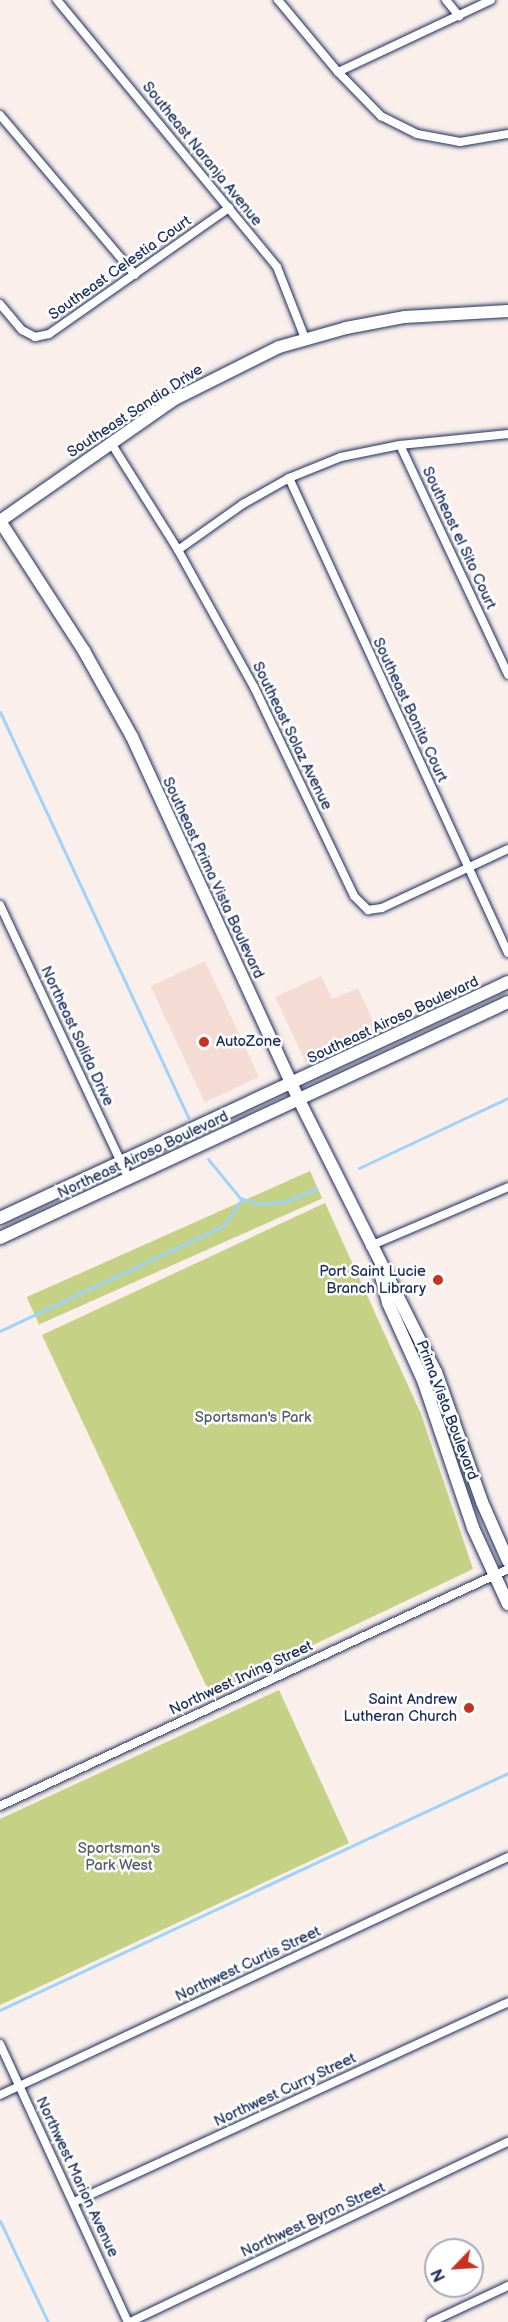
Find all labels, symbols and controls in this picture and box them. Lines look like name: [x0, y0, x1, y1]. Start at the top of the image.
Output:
street label: Southeast Naranja Avenue: [138, 78, 266, 230]
street label: Southeast Celestia Court: [45, 212, 195, 324]
street label: Southeast Sandia Drive: [64, 360, 206, 462]
street label: Southeast el Sito Court: [418, 464, 500, 612]
street label: Southeast Bonita Court: [369, 635, 451, 785]
street label: Southeast Solaz Avenue: [248, 659, 336, 813]
street label: Southeast Prima Vista Boulevard: [158, 774, 268, 982]
street label: Northeast Solida Drive: [37, 963, 117, 1109]
street label: Southeast Airoso Boulevard: [305, 972, 481, 1068]
place label: AutoZone: [216, 1033, 281, 1051]
marker: AutoZone: [197, 1035, 211, 1049]
street label: Northeast Airoso Boulevard: [55, 1107, 231, 1203]
place label: Port Saint Lucie Branch Library: [319, 1262, 426, 1297]
marker: Port Saint Lucie Branch Library: [431, 1273, 445, 1287]
street label: Prima Vista Boulevard: [412, 1337, 482, 1483]
park label: Sportsman's Park: [195, 1409, 311, 1427]
street label: Northwest Irving Street: [166, 1637, 316, 1719]
place label: Saint Andrew Lutheran Church: [343, 1690, 457, 1725]
marker: Saint Andrew Lutheran Church: [462, 1701, 476, 1715]
park label: Sportsman's Park West: [78, 1839, 160, 1874]
street label: Northwest Curtis Street: [172, 1922, 324, 2006]
street label: Northwest Curry Street: [211, 2049, 359, 2131]
street label: Northwest Marion Avenue: [32, 2094, 122, 2260]
street label: Northwest Byron Street: [238, 2179, 388, 2261]
north arrow: [424, 2238, 484, 2298]
text: N: [428, 2266, 450, 2284]

